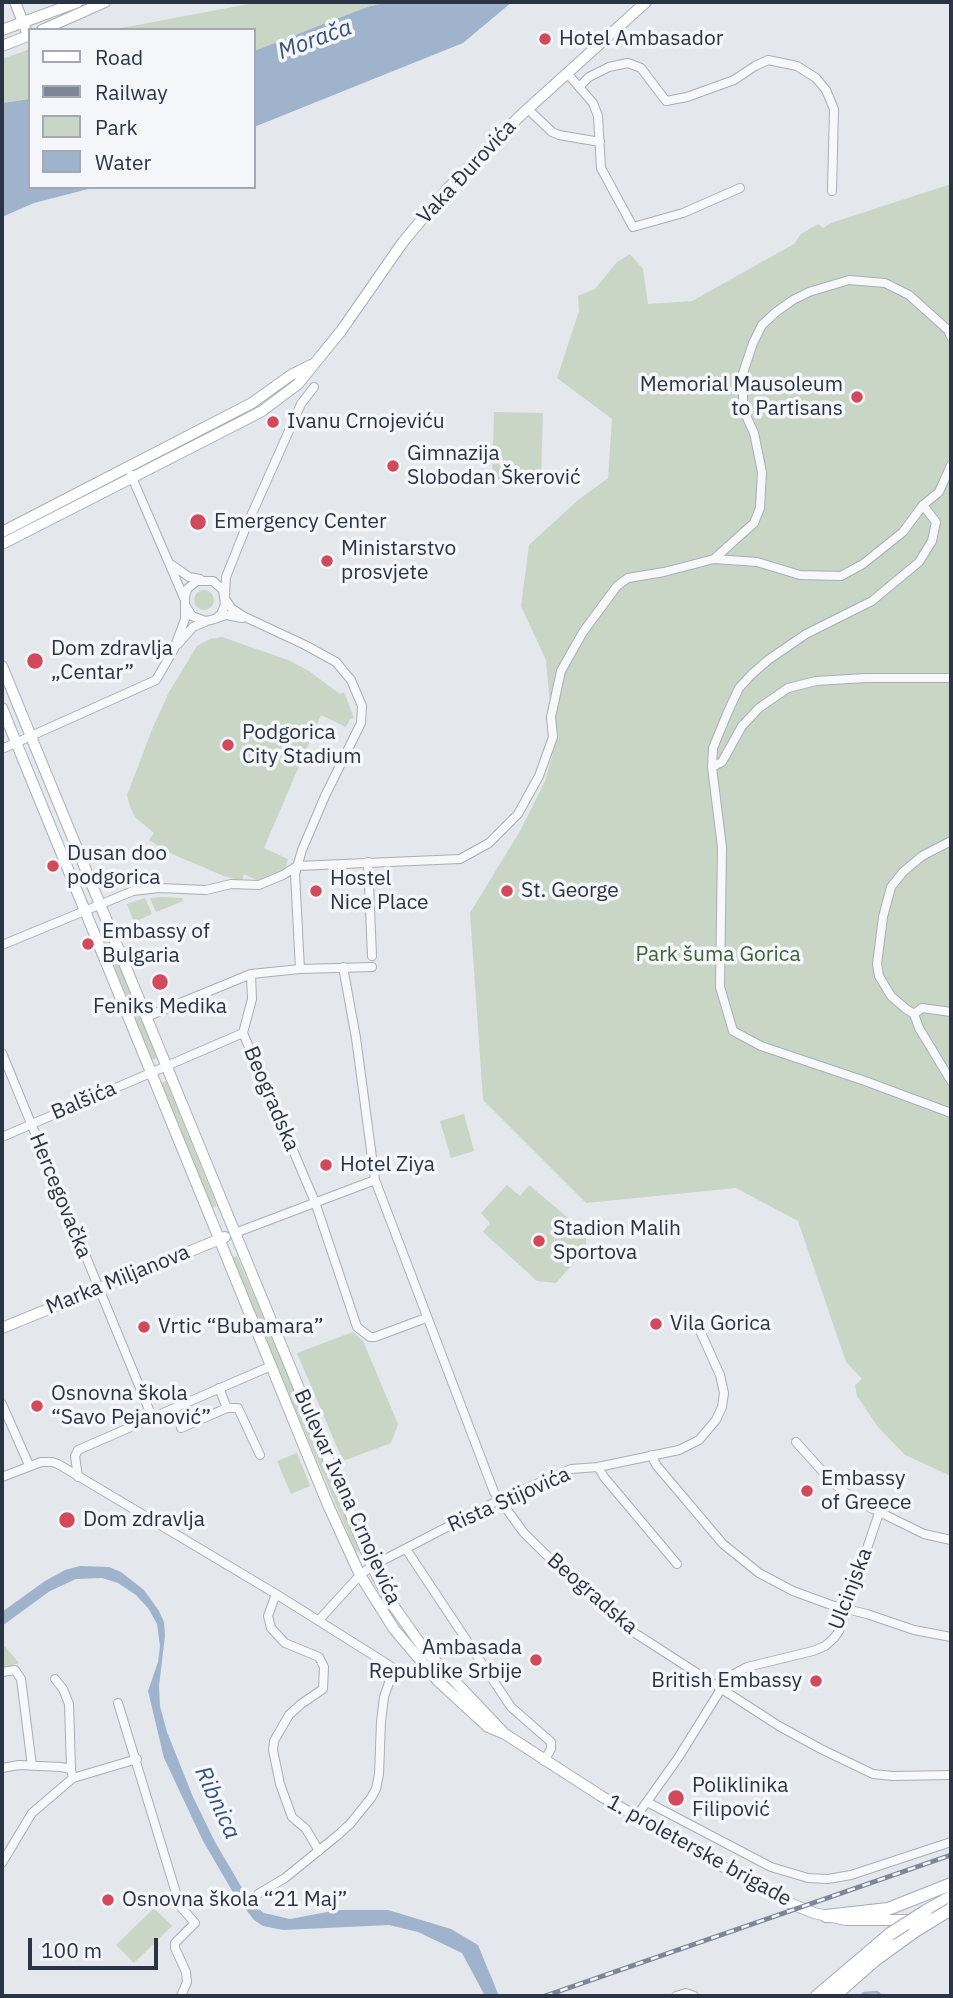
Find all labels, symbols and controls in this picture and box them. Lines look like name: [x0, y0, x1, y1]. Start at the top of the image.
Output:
water label: Morača: [274, 14, 356, 66]
place label: Hotel Ambasador: [559, 26, 723, 52]
legend: [28, 28, 256, 189]
marker: Hotel Ambasador: [537, 31, 553, 47]
text: Road: [95, 43, 143, 71]
text: Railway: [95, 78, 168, 106]
text: Park: [95, 113, 138, 141]
street label: Vaka Đurovića: [412, 115, 522, 229]
text: Water: [95, 148, 151, 176]
place label: Memorial Mausoleum to Partisans: [640, 372, 843, 422]
marker: Memorial Mausoleum to Partisans: [849, 389, 865, 405]
place label: Ivanu Crnojeviću: [287, 409, 445, 435]
marker: Ivanu Crnojeviću: [265, 414, 281, 430]
place label: Gimnazija Slobodan Škerović: [407, 441, 581, 491]
marker: Gimnazija Slobodan Škerović: [385, 458, 401, 474]
place label: Emergency Center: [214, 509, 387, 535]
marker: Emergency Center: [188, 512, 208, 532]
place label: Ministarstvo prosvjete: [341, 536, 456, 586]
marker: Ministarstvo prosvjete: [319, 553, 335, 569]
place label: Dom zdravlja „Centar”: [51, 636, 173, 686]
marker: Dom zdravlja „Centar”: [25, 651, 45, 671]
place label: Podgorica City Stadium: [242, 720, 362, 770]
marker: Podgorica City Stadium: [220, 737, 236, 753]
place label: Dusan doo podgorica: [67, 841, 167, 891]
marker: Dusan doo podgorica: [45, 858, 61, 874]
place label: Hostel Nice Place: [330, 866, 429, 916]
place label: St. George: [521, 878, 619, 904]
marker: Hostel Nice Place: [308, 883, 324, 899]
marker: St. George: [499, 883, 515, 899]
place label: Embassy of Bulgaria: [102, 919, 210, 969]
marker: Embassy of Bulgaria: [80, 936, 96, 952]
park label: Park šuma Gorica: [635, 942, 801, 968]
marker: Feniks Medika: [150, 972, 170, 992]
place label: Feniks Medika: [93, 994, 227, 1020]
street label: Beogradska: [238, 1043, 304, 1155]
street label: Balšića: [48, 1076, 120, 1126]
street label: Hercegovačka: [23, 1130, 97, 1262]
place label: Hotel Ziya: [340, 1152, 435, 1178]
marker: Hotel Ziya: [318, 1157, 334, 1173]
place label: Stadion Malih Sportova: [553, 1216, 681, 1266]
marker: Stadion Malih Sportova: [531, 1233, 547, 1249]
street label: Marka Miljanova: [43, 1240, 193, 1320]
place label: Vila Gorica: [670, 1311, 771, 1337]
place label: Vrtic “Bubamara”: [158, 1314, 324, 1340]
marker: Vila Gorica: [648, 1316, 664, 1332]
marker: Vrtic “Bubamara”: [136, 1319, 152, 1335]
place label: Osnovna škola “Savo Pejanović”: [51, 1381, 211, 1431]
street label: Bulevar Ivana Crnojevića: [288, 1385, 406, 1609]
marker: Osnovna škola “Savo Pejanović”: [29, 1398, 45, 1414]
street label: Rista Stijovića: [444, 1462, 574, 1538]
place label: Embassy of Greece: [821, 1466, 912, 1516]
marker: Embassy of Greece: [799, 1483, 815, 1499]
place label: Dom zdravlja: [83, 1507, 205, 1533]
marker: Dom zdravlja: [57, 1510, 77, 1530]
street label: Ulcinjska: [824, 1545, 878, 1633]
street label: Beogradska: [542, 1548, 642, 1640]
place label: Ambasada Republike Srbije: [369, 1635, 522, 1685]
marker: Ambasada Republike Srbije: [528, 1652, 544, 1668]
place label: British Embassy: [651, 1668, 802, 1694]
marker: British Embassy: [808, 1673, 824, 1689]
water label: Ribnica: [188, 1762, 246, 1844]
place label: Poliklinika Filipović: [692, 1773, 788, 1823]
marker: Poliklinika Filipović: [666, 1788, 686, 1808]
street label: 1. proleterske brigade: [602, 1790, 796, 1912]
place label: Osnovna škola “21 Maj”: [122, 1887, 347, 1913]
marker: Osnovna škola “21 Maj”: [100, 1892, 116, 1908]
scale bar: [32, 1924, 161, 1968]
text: 100 m: [41, 1936, 102, 1964]

